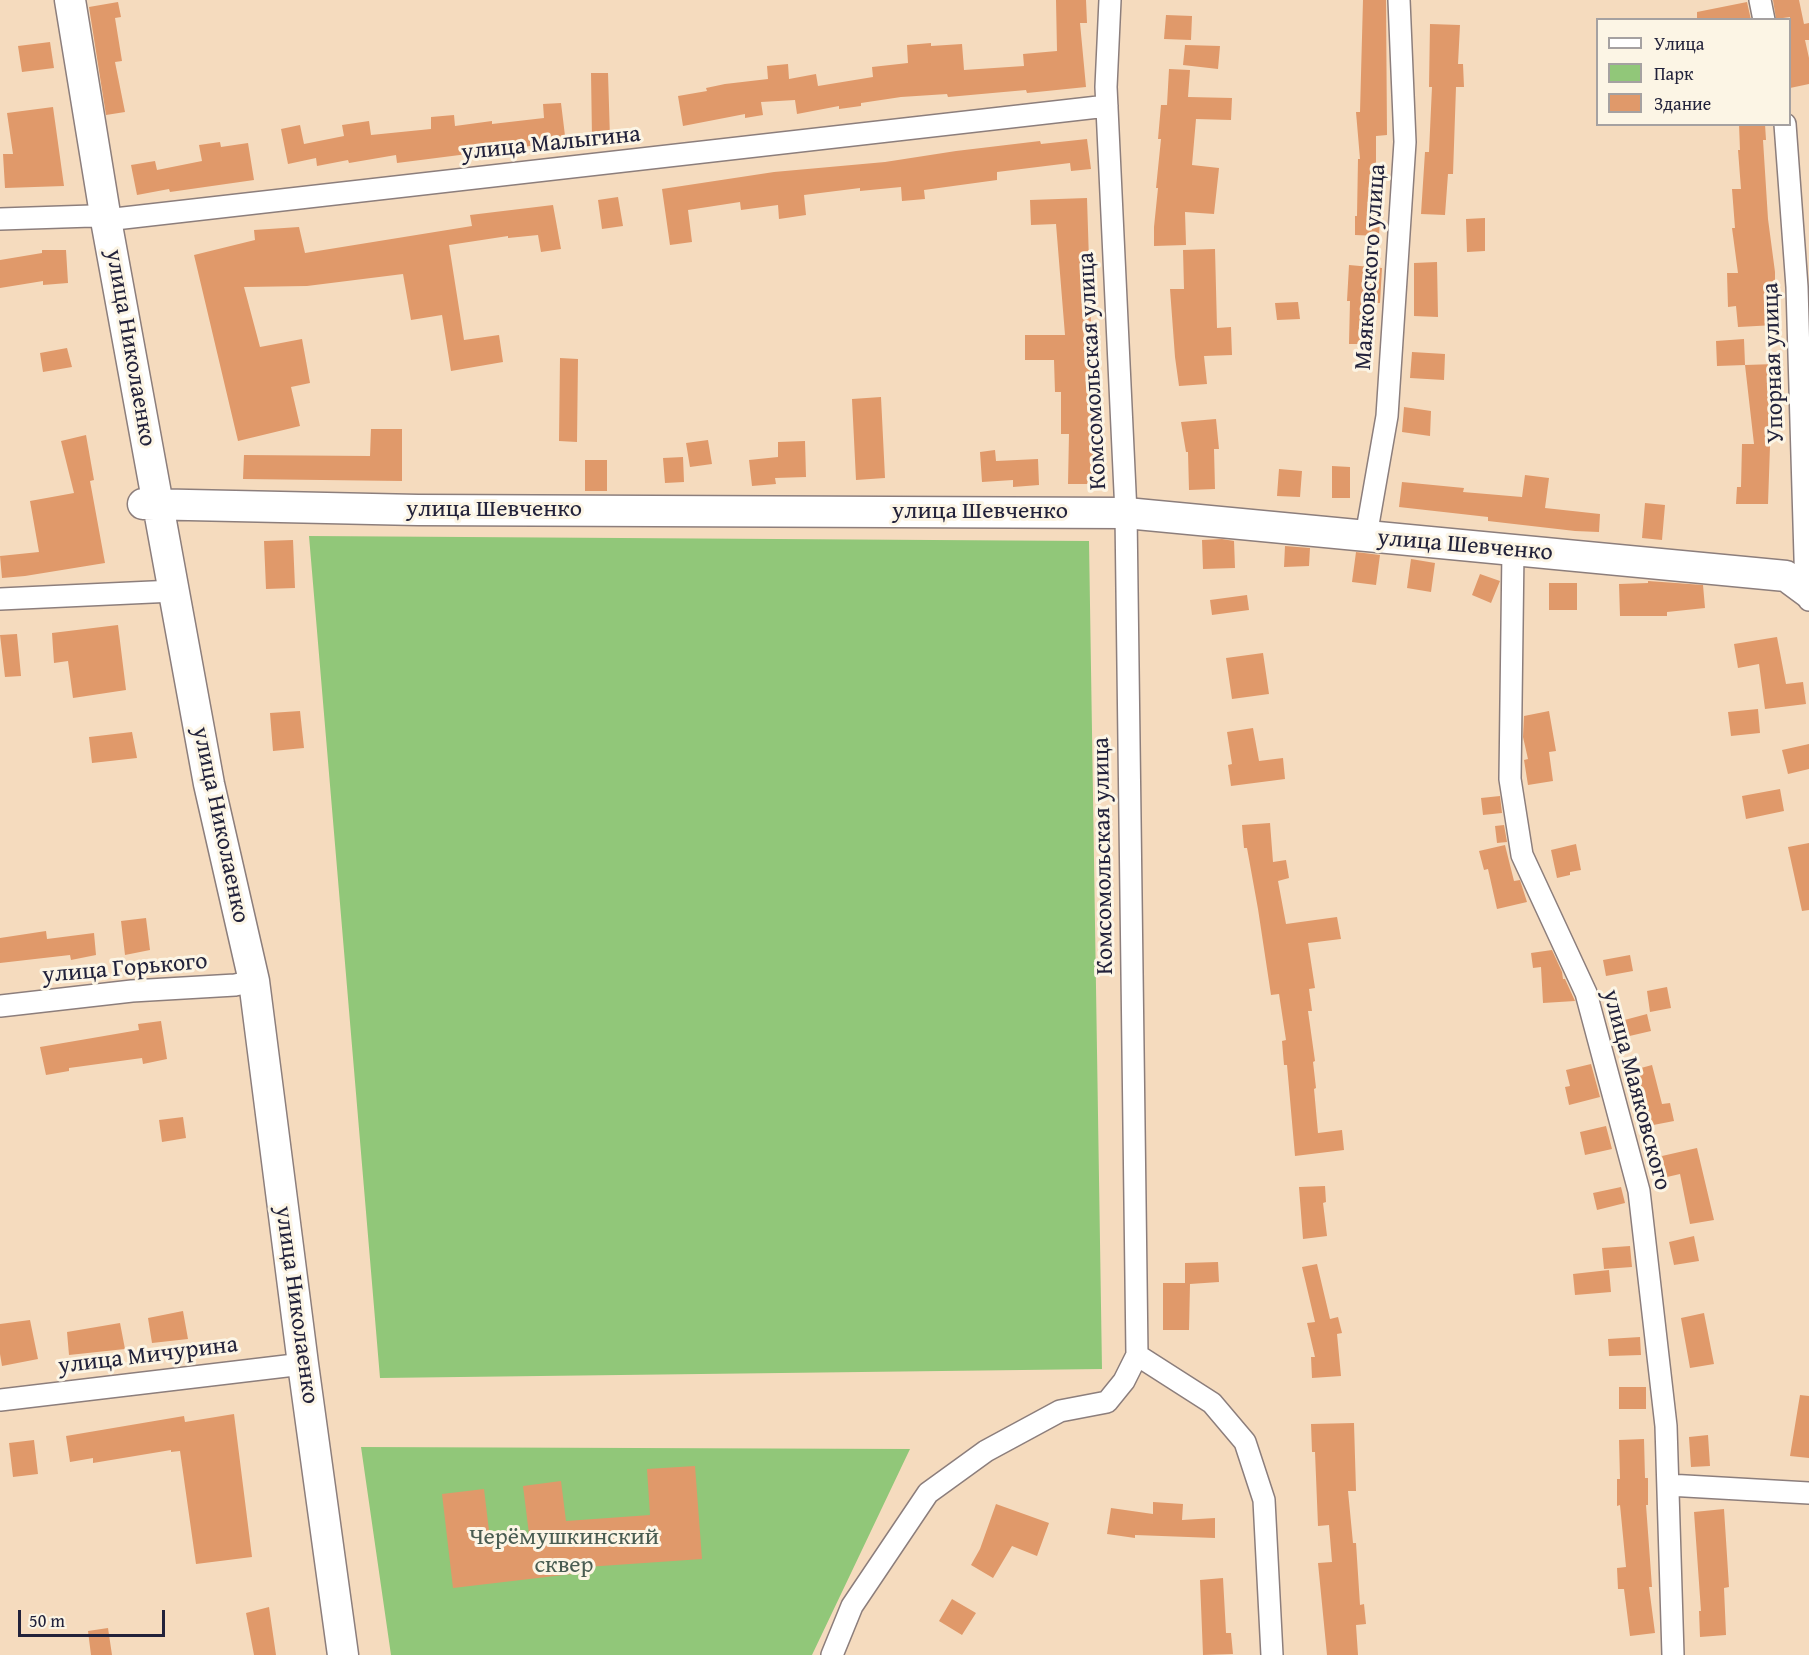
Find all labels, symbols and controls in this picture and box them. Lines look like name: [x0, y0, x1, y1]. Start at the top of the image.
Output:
legend: [1596, 18, 1791, 126]
text: Улица: [1654, 30, 1704, 57]
text: Парк: [1654, 60, 1693, 87]
text: Здание: [1654, 90, 1711, 117]
street label: улица Малыгина: [460, 120, 642, 168]
street label: Маяковского улица: [1349, 163, 1393, 371]
street label: улица Николаенко: [98, 247, 162, 449]
street label: Комсомольская улица: [1072, 252, 1114, 490]
street label: Упорная улица: [1757, 282, 1791, 444]
street label: улица Шевченко: [406, 496, 582, 524]
street label: улица Шевченко: [892, 498, 1068, 526]
street label: улица Шевченко: [1376, 524, 1554, 568]
street label: улица Николаенко: [185, 724, 255, 926]
street label: Комсомольская улица: [1088, 737, 1120, 975]
street label: улица Горького: [41, 947, 209, 991]
street label: улица Маяковского: [1595, 986, 1677, 1194]
street label: улица Николаенко: [268, 1204, 324, 1406]
street label: улица Мичурина: [57, 1331, 239, 1381]
park label: Черёмушкинский сквер: [469, 1524, 659, 1580]
scale bar: [21, 1598, 168, 1636]
text: 50 m: [29, 1607, 65, 1634]

